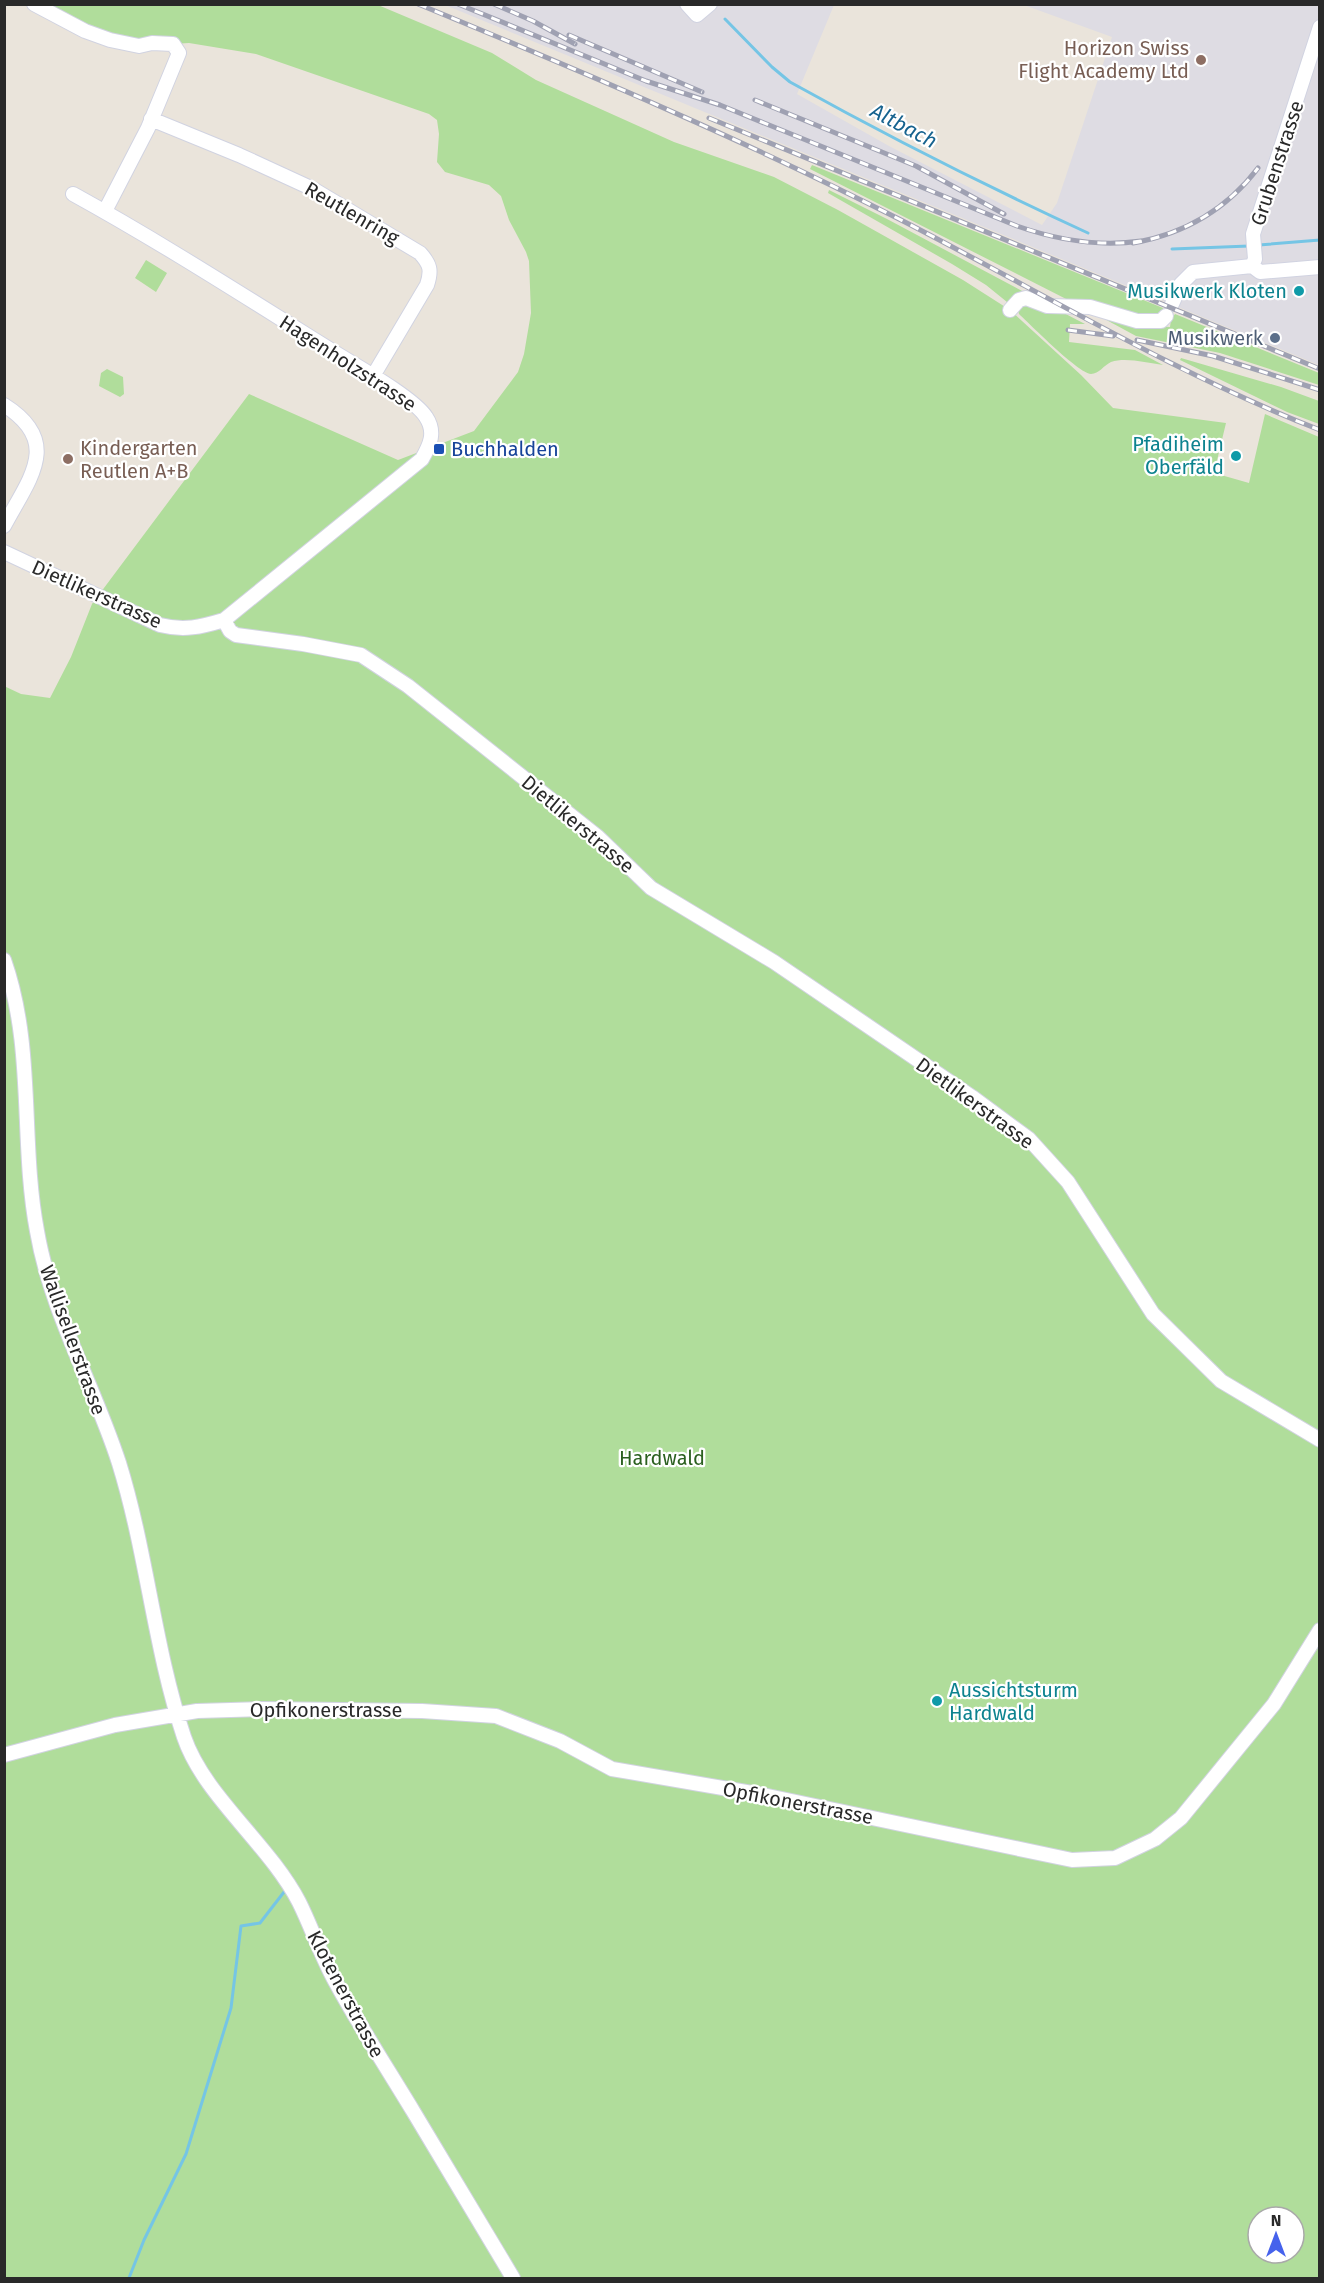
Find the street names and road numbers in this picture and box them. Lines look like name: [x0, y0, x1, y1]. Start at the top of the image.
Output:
street label: Grubenstrasse: [1245, 97, 1309, 229]
street label: Reutlenring: [300, 176, 404, 250]
street label: Hagenholzstrasse: [275, 310, 421, 416]
street label: Dietlikerstrasse: [28, 555, 166, 633]
street label: Dietlikerstrasse: [517, 770, 639, 878]
street label: Dietlikerstrasse: [911, 1052, 1039, 1154]
street label: Wallisellerstrasse: [35, 1262, 111, 1418]
street label: Opfikonerstrasse: [250, 1698, 402, 1722]
street label: Opfikonerstrasse: [721, 1777, 875, 1829]
street label: Klotenerstrasse: [302, 1926, 390, 2062]

